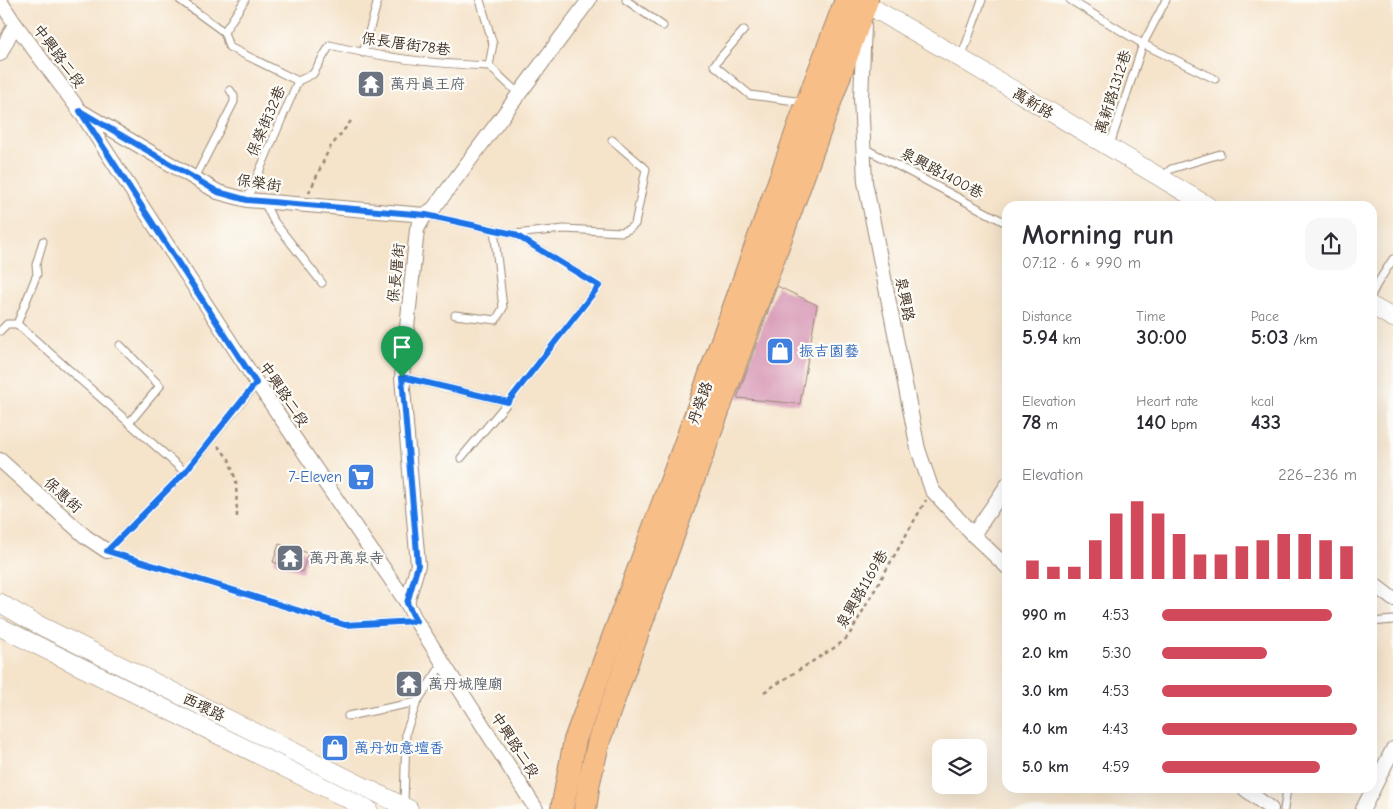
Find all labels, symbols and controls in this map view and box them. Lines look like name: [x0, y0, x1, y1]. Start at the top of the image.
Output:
street label: 中興路二段: [29, 21, 89, 91]
street label: 保長厝街78巷: [360, 29, 452, 59]
street label: 萬新路1312巷: [1091, 48, 1135, 136]
temple icon: 萬丹真王府: [356, 69, 386, 99]
place label: 萬丹真王府: [390, 75, 465, 93]
street label: 保榮街32巷: [243, 83, 289, 159]
street label: 萬新路: [1009, 84, 1057, 122]
street label: 泉興路1400巷: [897, 144, 987, 202]
street label: 保榮街: [235, 171, 283, 195]
button: share: [1305, 218, 1357, 270]
text: Morning run: [1022, 219, 1174, 251]
street label: 保長厝街: [384, 242, 408, 304]
text: 07:12 · 6 × 990 m: [1022, 254, 1141, 272]
street label: 泉興路: [892, 275, 918, 323]
text: Distance: [1022, 308, 1072, 325]
text: Time: [1136, 308, 1165, 325]
text: Pace: [1251, 308, 1279, 325]
text: 5.94: [1022, 325, 1058, 349]
text: 30:00: [1136, 325, 1187, 349]
text: 5:03: [1251, 325, 1289, 349]
pin: [381, 326, 423, 377]
text: km: [1058, 331, 1081, 348]
text: /km: [1289, 331, 1318, 348]
icon: arrive: [388, 333, 416, 361]
shop icon: 振吉園藝: [765, 336, 795, 366]
place label: 振吉園藝: [799, 342, 859, 360]
street label: 中興路二段: [256, 358, 312, 430]
street label: 丹榮路: [684, 379, 716, 427]
text: Elevation: [1022, 393, 1076, 410]
text: Heart rate: [1136, 393, 1198, 410]
text: kcal: [1251, 393, 1274, 410]
text: 78: [1022, 410, 1042, 434]
text: 140: [1136, 410, 1166, 434]
text: 433: [1251, 410, 1281, 434]
text: m: [1042, 416, 1058, 433]
text: bpm: [1166, 416, 1197, 433]
supermarket icon: 7-Eleven: [346, 462, 376, 492]
text: Elevation: [1022, 466, 1083, 484]
text: 226–236 m: [1278, 466, 1357, 484]
place label: 7-Eleven: [288, 468, 342, 486]
street label: 保惠街: [40, 473, 86, 517]
temple icon: 萬丹萬泉寺: [275, 543, 305, 573]
street label: 泉興路1169巷: [832, 546, 892, 632]
place label: 萬丹萬泉寺: [309, 549, 384, 567]
text: 990 m: [1022, 606, 1066, 624]
text: 4:53: [1102, 606, 1129, 624]
text: 2.0 km: [1022, 644, 1068, 662]
text: 5:30: [1102, 644, 1131, 662]
temple icon: 萬丹城隍廟: [394, 669, 424, 699]
place label: 萬丹城隍廟: [428, 675, 503, 693]
text: 3.0 km: [1022, 682, 1068, 700]
text: 4:53: [1102, 682, 1129, 700]
street label: 西環路: [180, 689, 228, 725]
street label: 中興路二段: [487, 709, 543, 781]
text: 4.0 km: [1022, 720, 1068, 738]
text: 4:43: [1102, 720, 1128, 738]
shop icon: 萬丹如意壇香: [320, 733, 350, 763]
place label: 萬丹如意壇香: [354, 739, 444, 757]
map controls: [932, 739, 987, 794]
button: layers: [932, 739, 987, 794]
text: 5.0 km: [1022, 758, 1069, 776]
text: 4:59: [1102, 758, 1130, 776]

